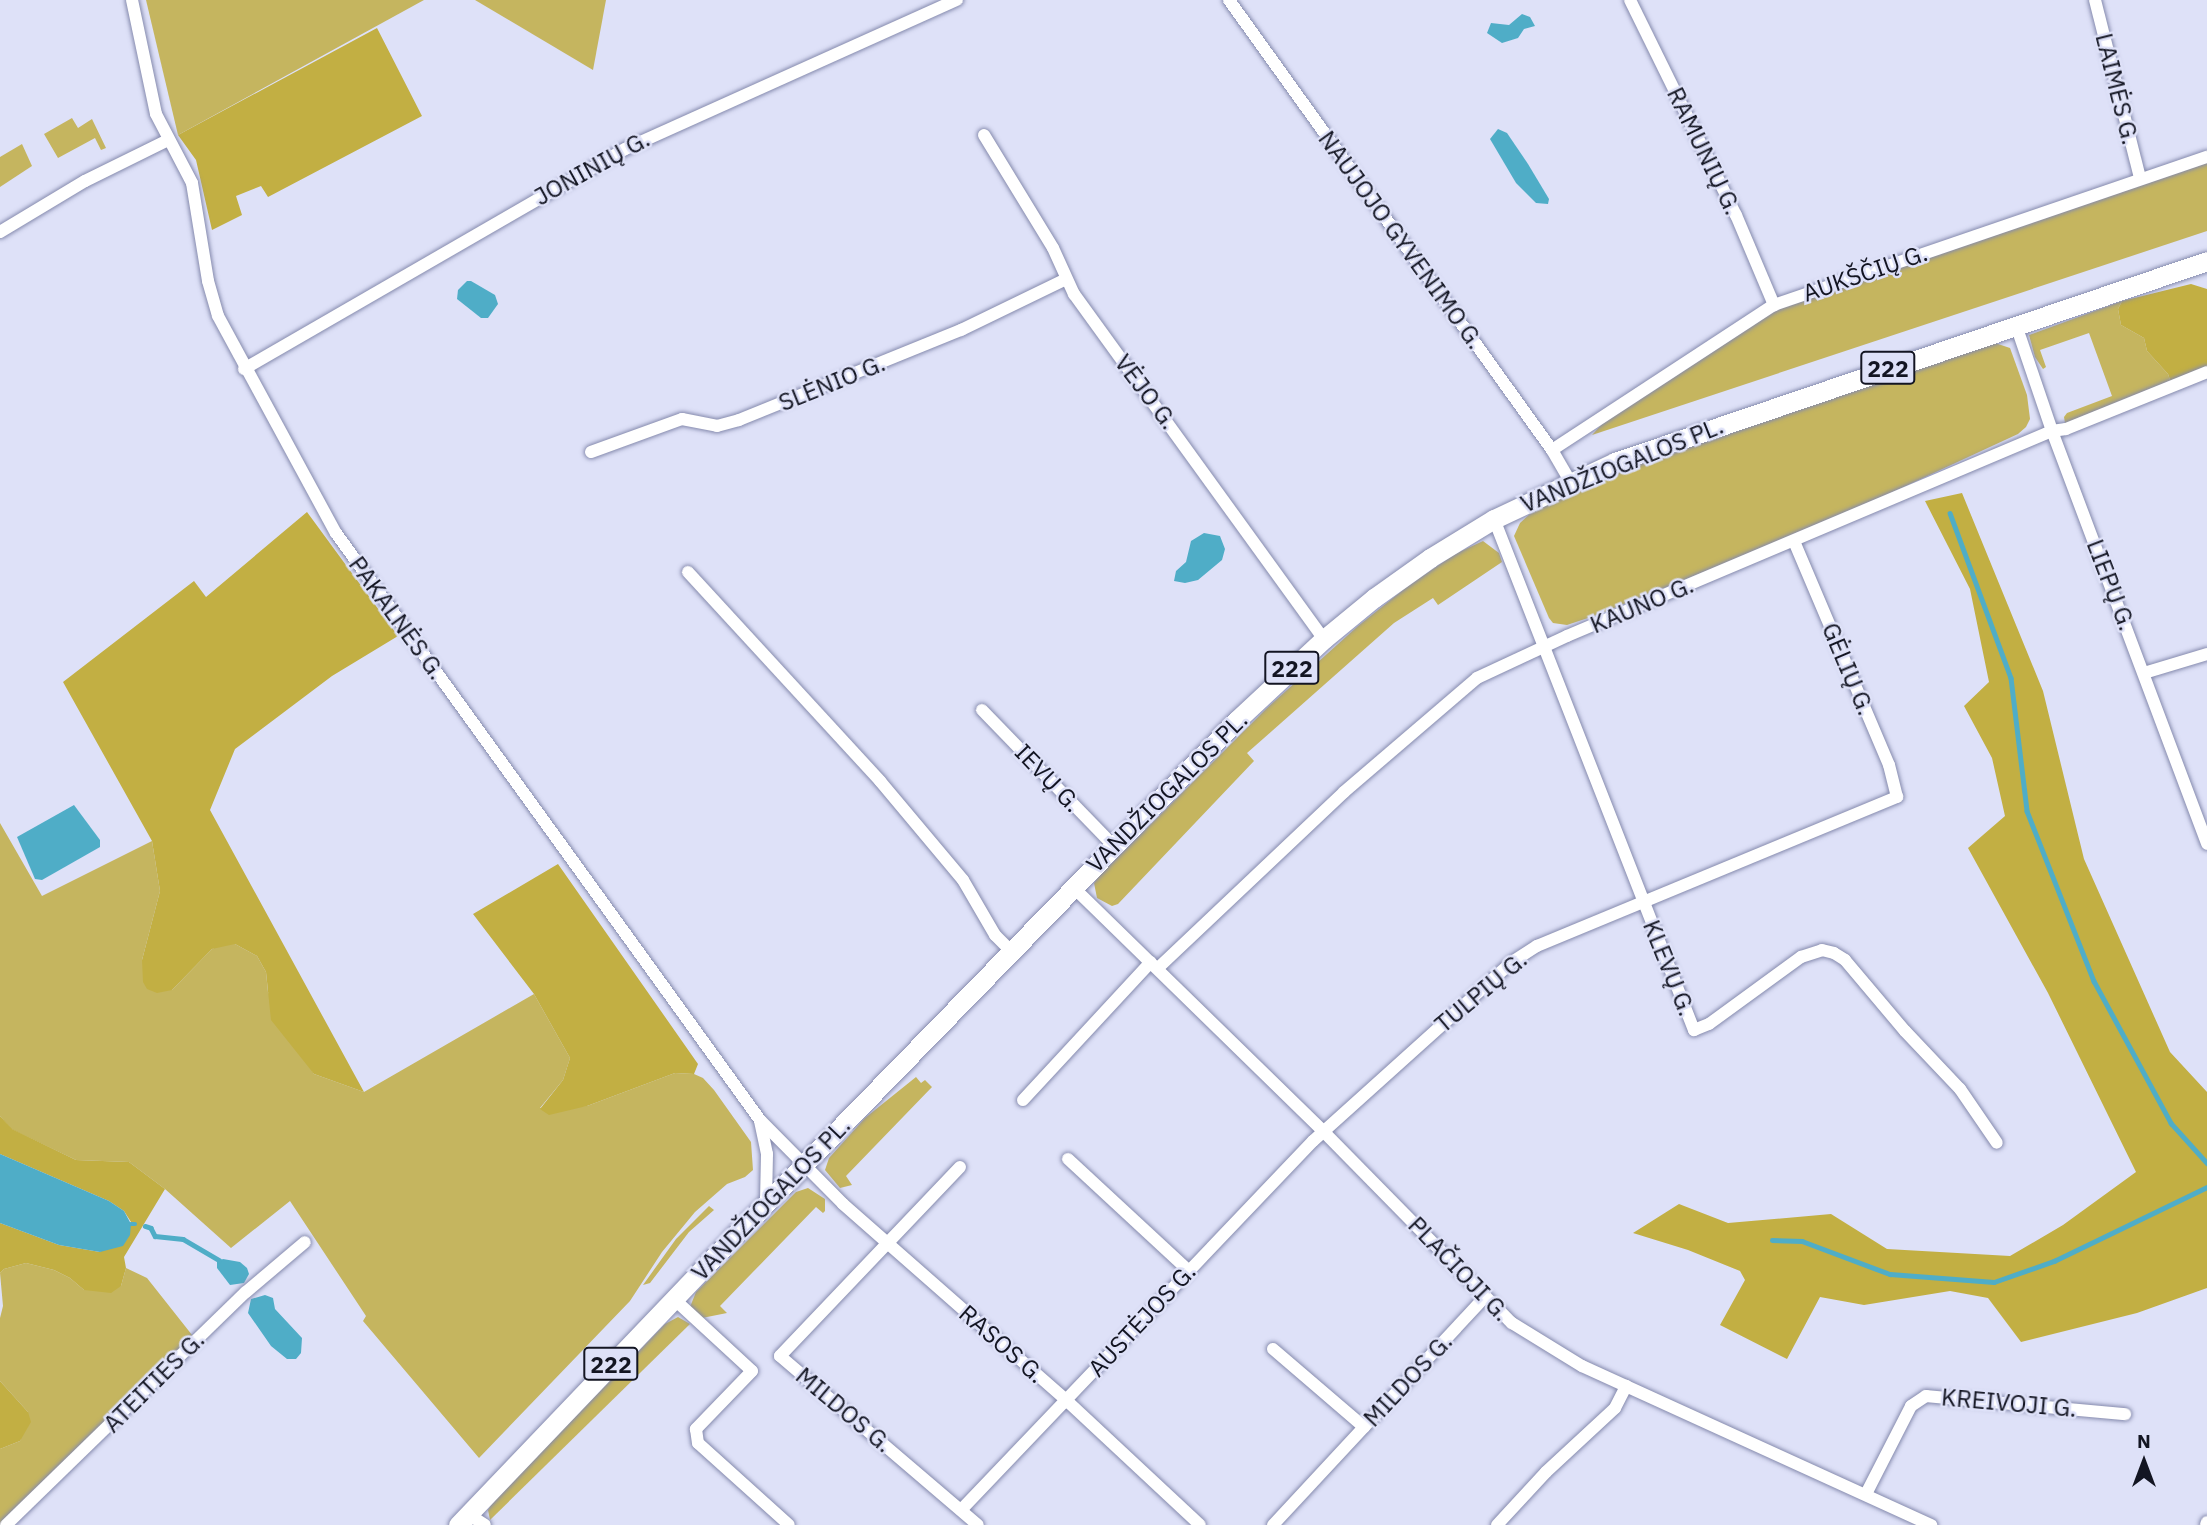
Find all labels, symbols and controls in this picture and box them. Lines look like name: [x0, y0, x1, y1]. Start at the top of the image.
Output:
street label: LAIMĖS G.: [2089, 30, 2145, 148]
street label: RAMUNIŲ G.: [1661, 83, 1747, 219]
street label: JONINIŲ G.: [529, 124, 655, 212]
street label: NAUJOJO GYVENIMO G.: [1312, 125, 1490, 355]
street label: AUKŠČIŲ G.: [1799, 238, 1931, 308]
road number: 222: [1860, 348, 1916, 388]
street label: SLĖNIO G.: [775, 349, 889, 417]
street label: VĖJO G.: [1109, 349, 1183, 435]
street label: VANDŽIOGALOS PL.: [1517, 411, 1727, 519]
street label: LIEPŲ G.: [2080, 535, 2142, 635]
street label: PAKALNĖS G.: [343, 551, 451, 685]
street label: KAUNO G.: [1586, 570, 1698, 640]
street label: GĖLIŲ G.: [1816, 619, 1880, 719]
road number: 222: [1264, 648, 1320, 688]
street label: VANDŽIOGALOS PL.: [1080, 705, 1254, 879]
street label: IEVŲ G.: [1009, 738, 1087, 818]
street label: KLEVŲ G.: [1637, 916, 1701, 1020]
street label: TULPIŲ G.: [1429, 945, 1533, 1039]
street label: VANDŽIOGALOS PL.: [686, 1111, 856, 1287]
street label: PLAČIOJI G.: [1402, 1211, 1516, 1327]
street label: AUSTĖJOS G.: [1082, 1257, 1202, 1383]
street label: RASOS G.: [953, 1299, 1051, 1389]
street label: ATEITIES G.: [98, 1326, 210, 1438]
street label: MILDOS G.: [1358, 1327, 1458, 1433]
road number: 222: [583, 1344, 639, 1384]
street label: MILDOS G.: [790, 1361, 898, 1459]
street label: KREIVOJI G.: [1940, 1383, 2078, 1423]
north arrow: [2109, 1427, 2179, 1497]
text: N: [2137, 1429, 2151, 1453]

